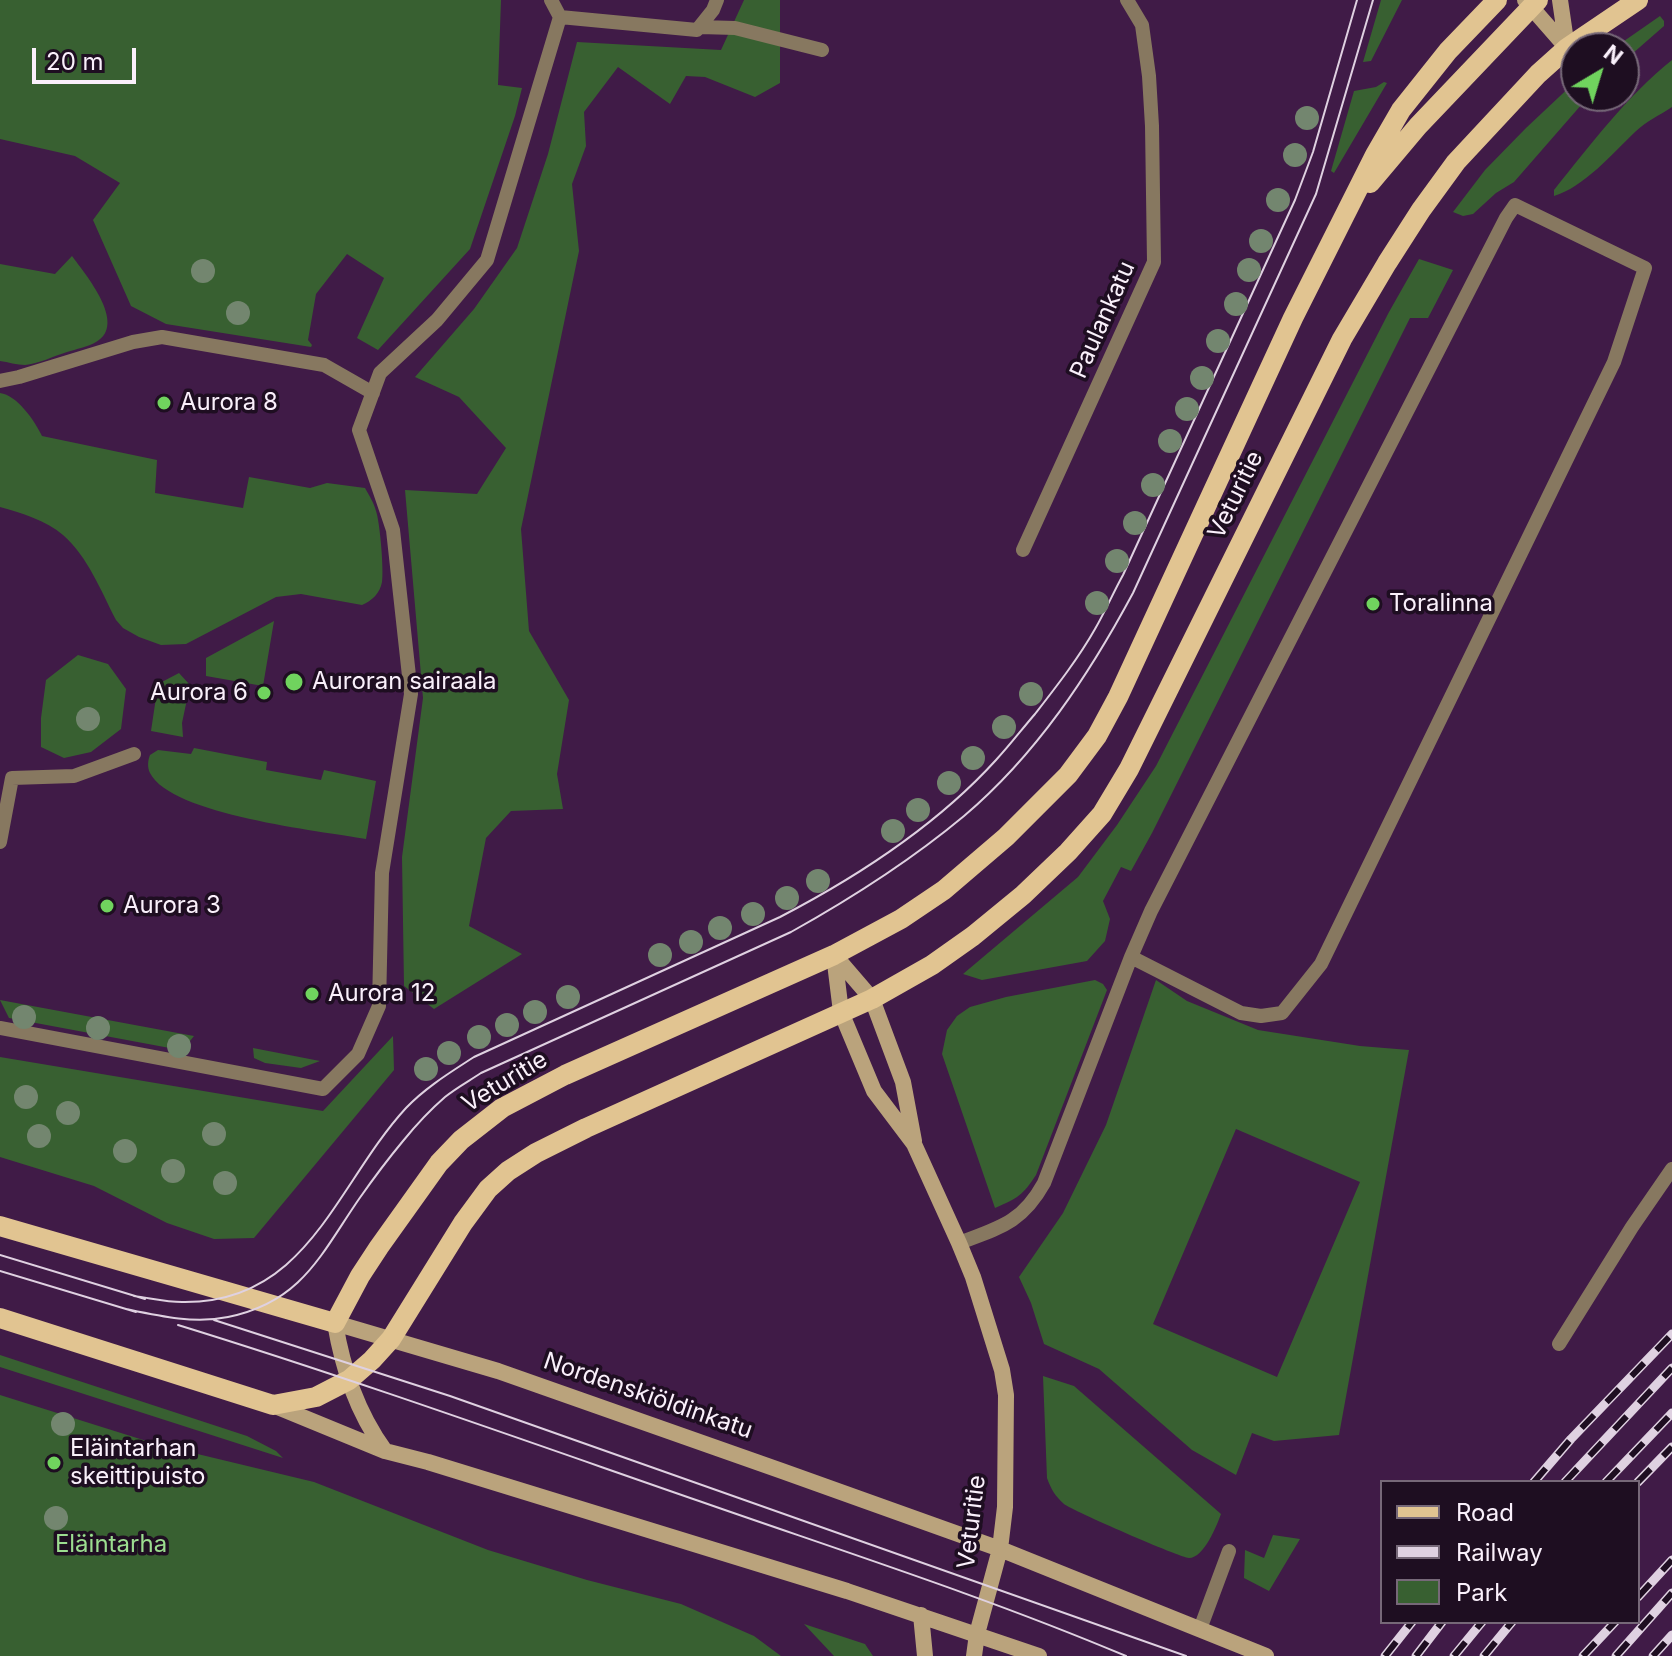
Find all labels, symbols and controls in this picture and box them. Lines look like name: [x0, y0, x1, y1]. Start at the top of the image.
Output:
scale bar: [36, 32, 140, 82]
north arrow: [1560, 32, 1640, 112]
text: N: [1599, 39, 1628, 70]
text: 20 m: [46, 47, 104, 76]
street label: Paulankatu: [1064, 257, 1142, 383]
place label: Aurora 8: [180, 389, 278, 417]
marker: Aurora 8: [155, 394, 173, 412]
street label: Veturitie: [1202, 446, 1270, 544]
place label: Toralinna: [1389, 590, 1493, 618]
marker: Toralinna: [1364, 595, 1382, 613]
place label: Auroran sairaala: [312, 668, 496, 696]
marker: Auroran sairaala: [283, 671, 305, 693]
place label: Aurora 6: [150, 679, 248, 707]
marker: Aurora 6: [255, 684, 273, 702]
place label: Aurora 3: [123, 892, 221, 920]
marker: Aurora 3: [98, 897, 116, 915]
place label: Aurora 12: [328, 980, 435, 1008]
marker: Aurora 12: [303, 985, 321, 1003]
street label: Veturitie: [457, 1045, 553, 1119]
street label: Nordenskiöldinkatu: [540, 1347, 756, 1445]
place label: Eläintarhan skeittipuisto: [70, 1435, 205, 1491]
marker: Eläintarhan skeittipuisto: [45, 1454, 63, 1472]
street label: Veturitie: [952, 1473, 992, 1571]
legend: [1380, 1480, 1640, 1624]
text: Road: [1456, 1498, 1514, 1527]
park label: Eläintarha: [55, 1531, 167, 1559]
text: Railway: [1456, 1538, 1543, 1567]
text: Park: [1456, 1578, 1507, 1607]

